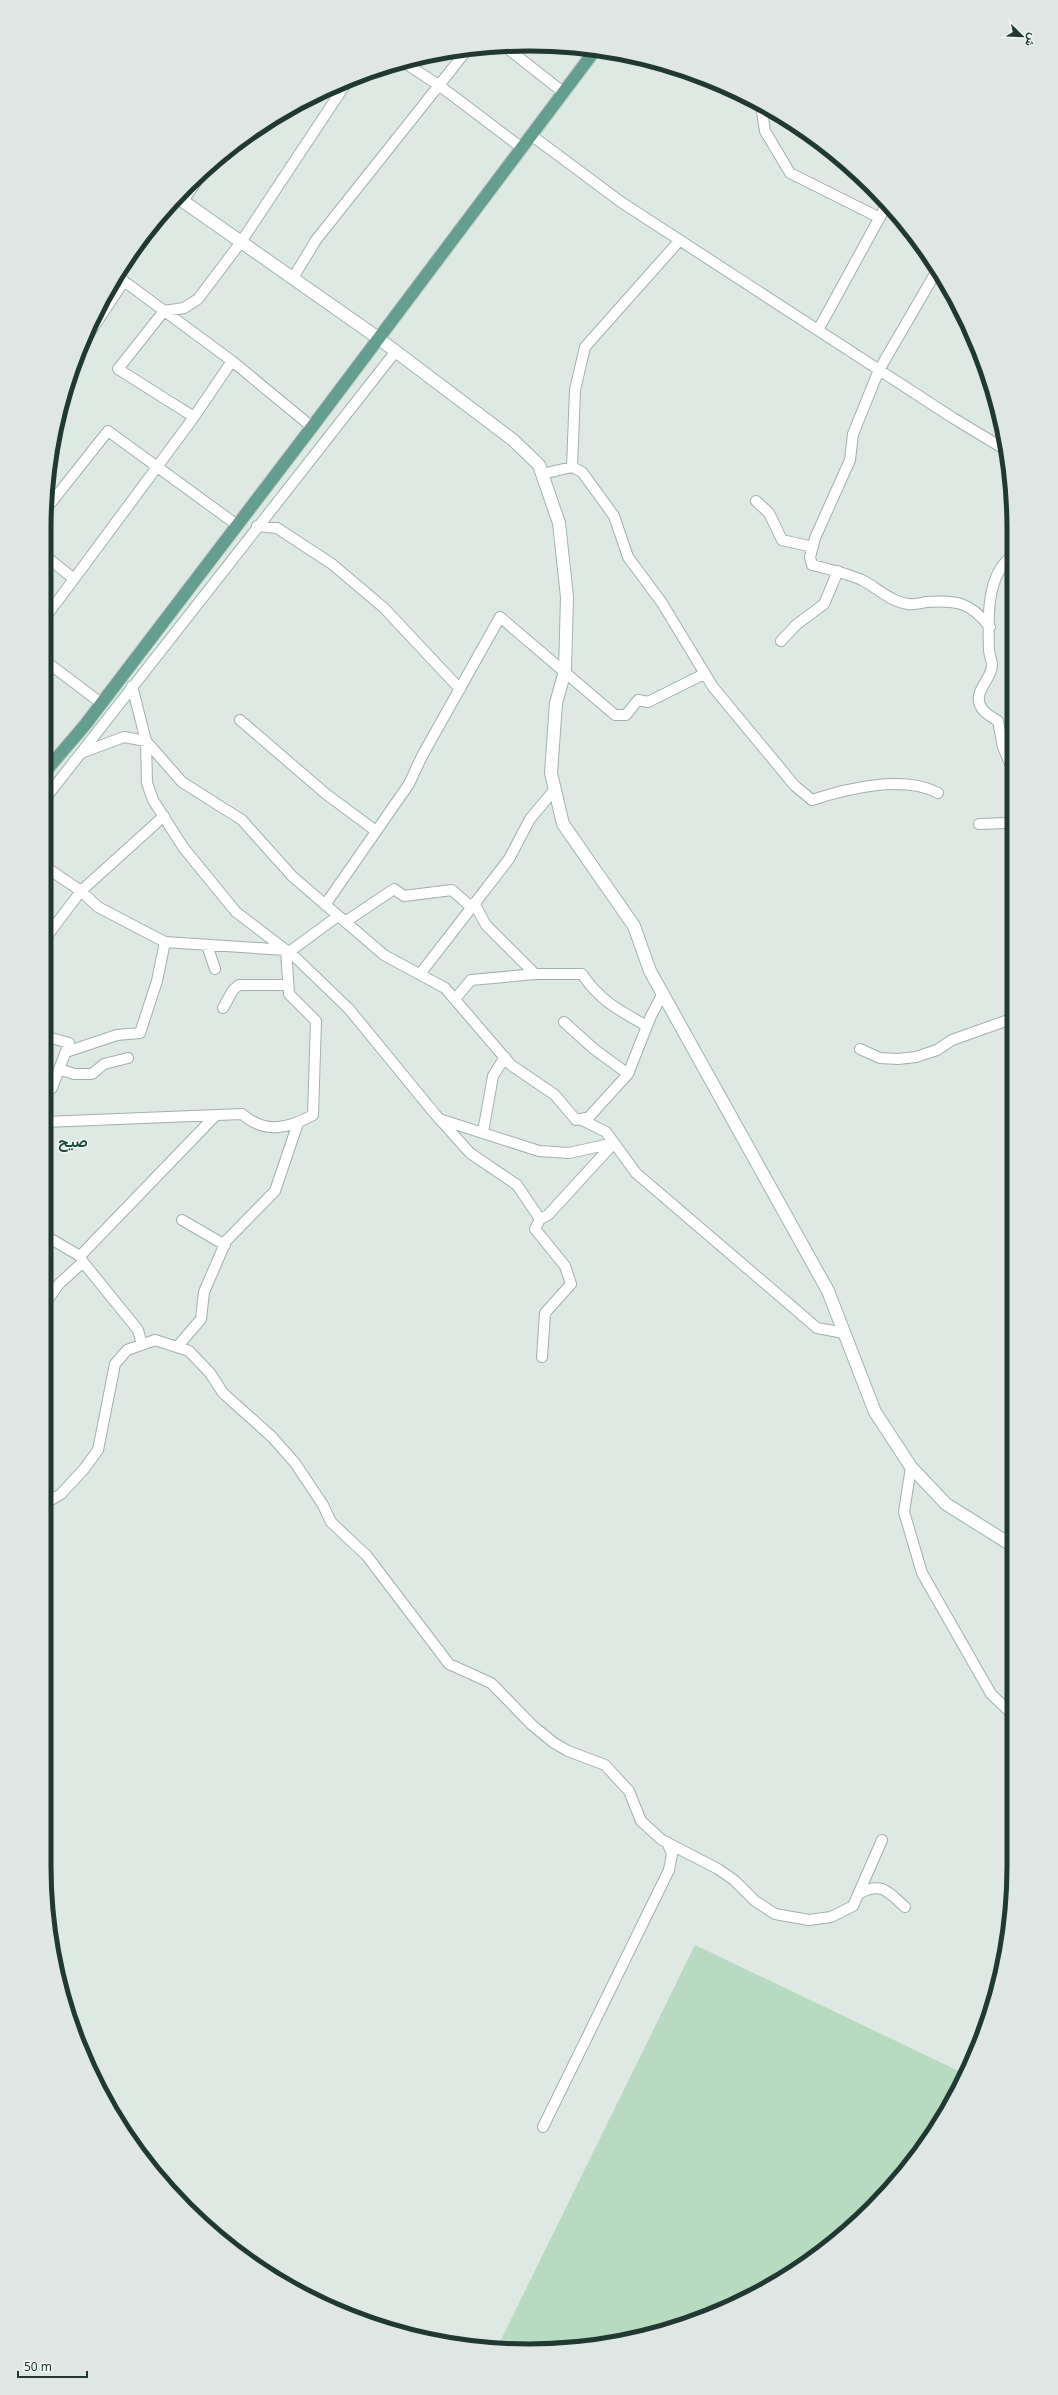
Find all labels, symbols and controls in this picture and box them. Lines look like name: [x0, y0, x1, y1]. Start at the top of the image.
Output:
north arrow: [1002, 16, 1042, 56]
text: ش: [1022, 31, 1041, 49]
district label: صيح: [58, 1131, 88, 1152]
scale bar: [18, 2353, 87, 2379]
text: 50 m: [24, 2358, 52, 2375]

